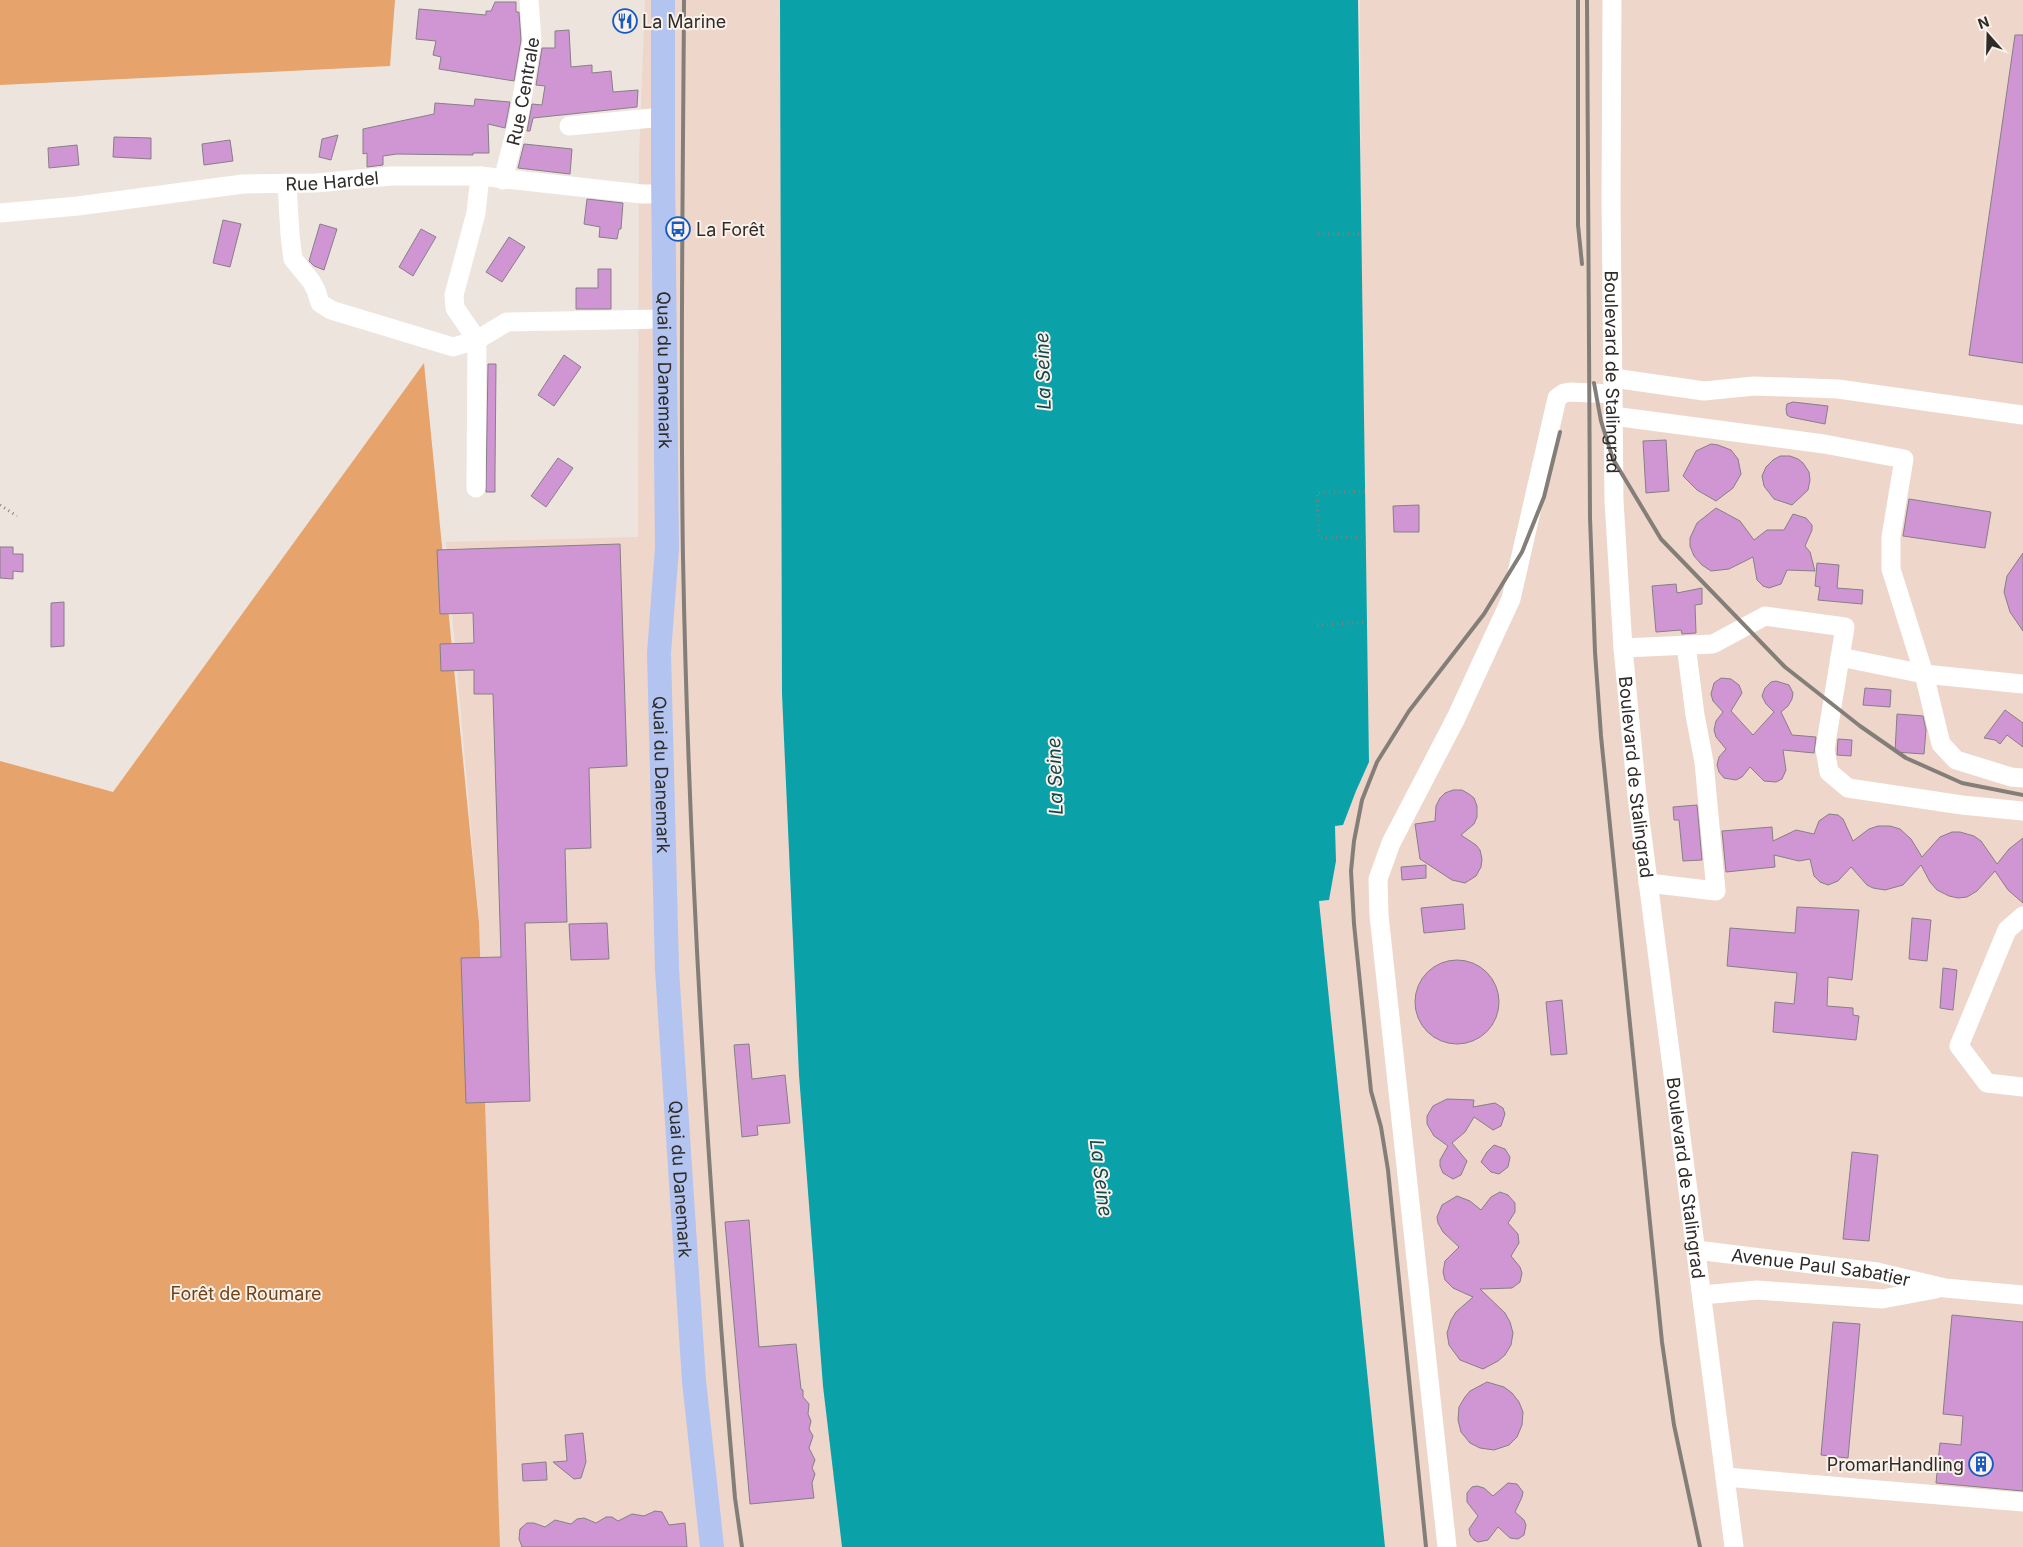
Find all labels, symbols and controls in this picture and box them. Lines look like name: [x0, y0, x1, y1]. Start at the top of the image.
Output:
restaurant icon: La Marine: [612, 8, 638, 34]
north arrow: [1963, 10, 2013, 60]
place label: La Marine: [642, 11, 726, 32]
text: N: [1975, 13, 1991, 32]
street label: Rue Centrale: [502, 35, 543, 148]
street label: Rue Hardel: [285, 167, 380, 194]
bus stop icon: La Forêt: [665, 216, 691, 242]
place label: La Forêt: [696, 219, 765, 240]
street label: Boulevard de Stalingrad: [1601, 270, 1624, 474]
street label: Quai du Danemark: [654, 291, 676, 449]
water label: La Seine: [1030, 332, 1056, 410]
street label: Boulevard de Stalingrad: [1615, 675, 1658, 879]
street label: Quai du Danemark: [650, 695, 675, 854]
water label: La Seine: [1042, 737, 1068, 815]
street label: Boulevard de Stalingrad: [1663, 1076, 1710, 1280]
street label: Quai du Danemark: [665, 1100, 696, 1259]
water label: La Seine: [1085, 1138, 1117, 1218]
street label: Avenue Paul Sabatier: [1730, 1244, 1913, 1290]
park label: Forêt de Roumare: [171, 1283, 321, 1304]
building icon: PromarHandling: [1968, 1451, 1994, 1477]
place label: PromarHandling: [1827, 1454, 1964, 1475]

